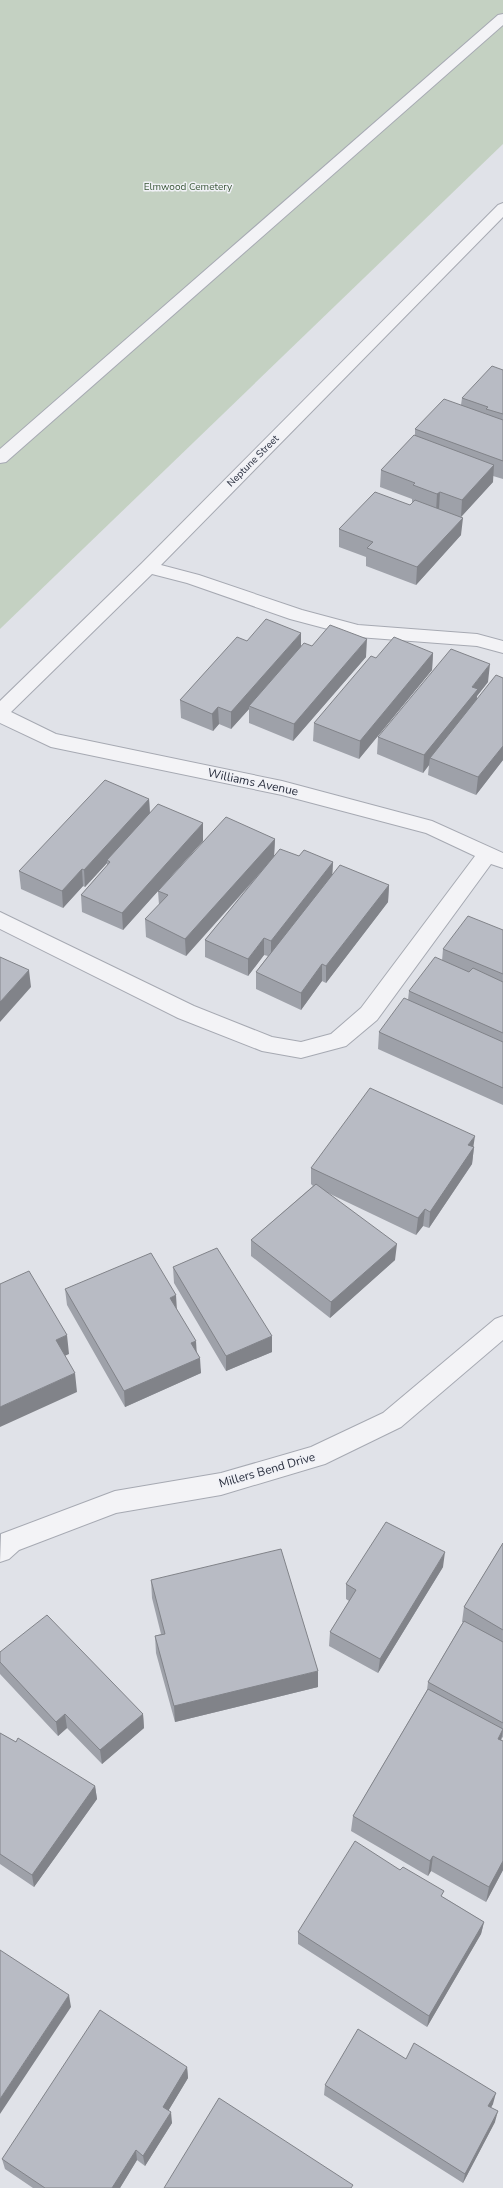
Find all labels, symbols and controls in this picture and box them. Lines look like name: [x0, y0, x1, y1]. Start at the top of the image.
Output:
park label: Elmwood Cemetery: [144, 180, 233, 194]
street label: Neptune Street: [224, 431, 283, 490]
street label: Williams Avenue: [206, 765, 300, 799]
street label: Millers Bend Drive: [217, 1449, 317, 1491]

